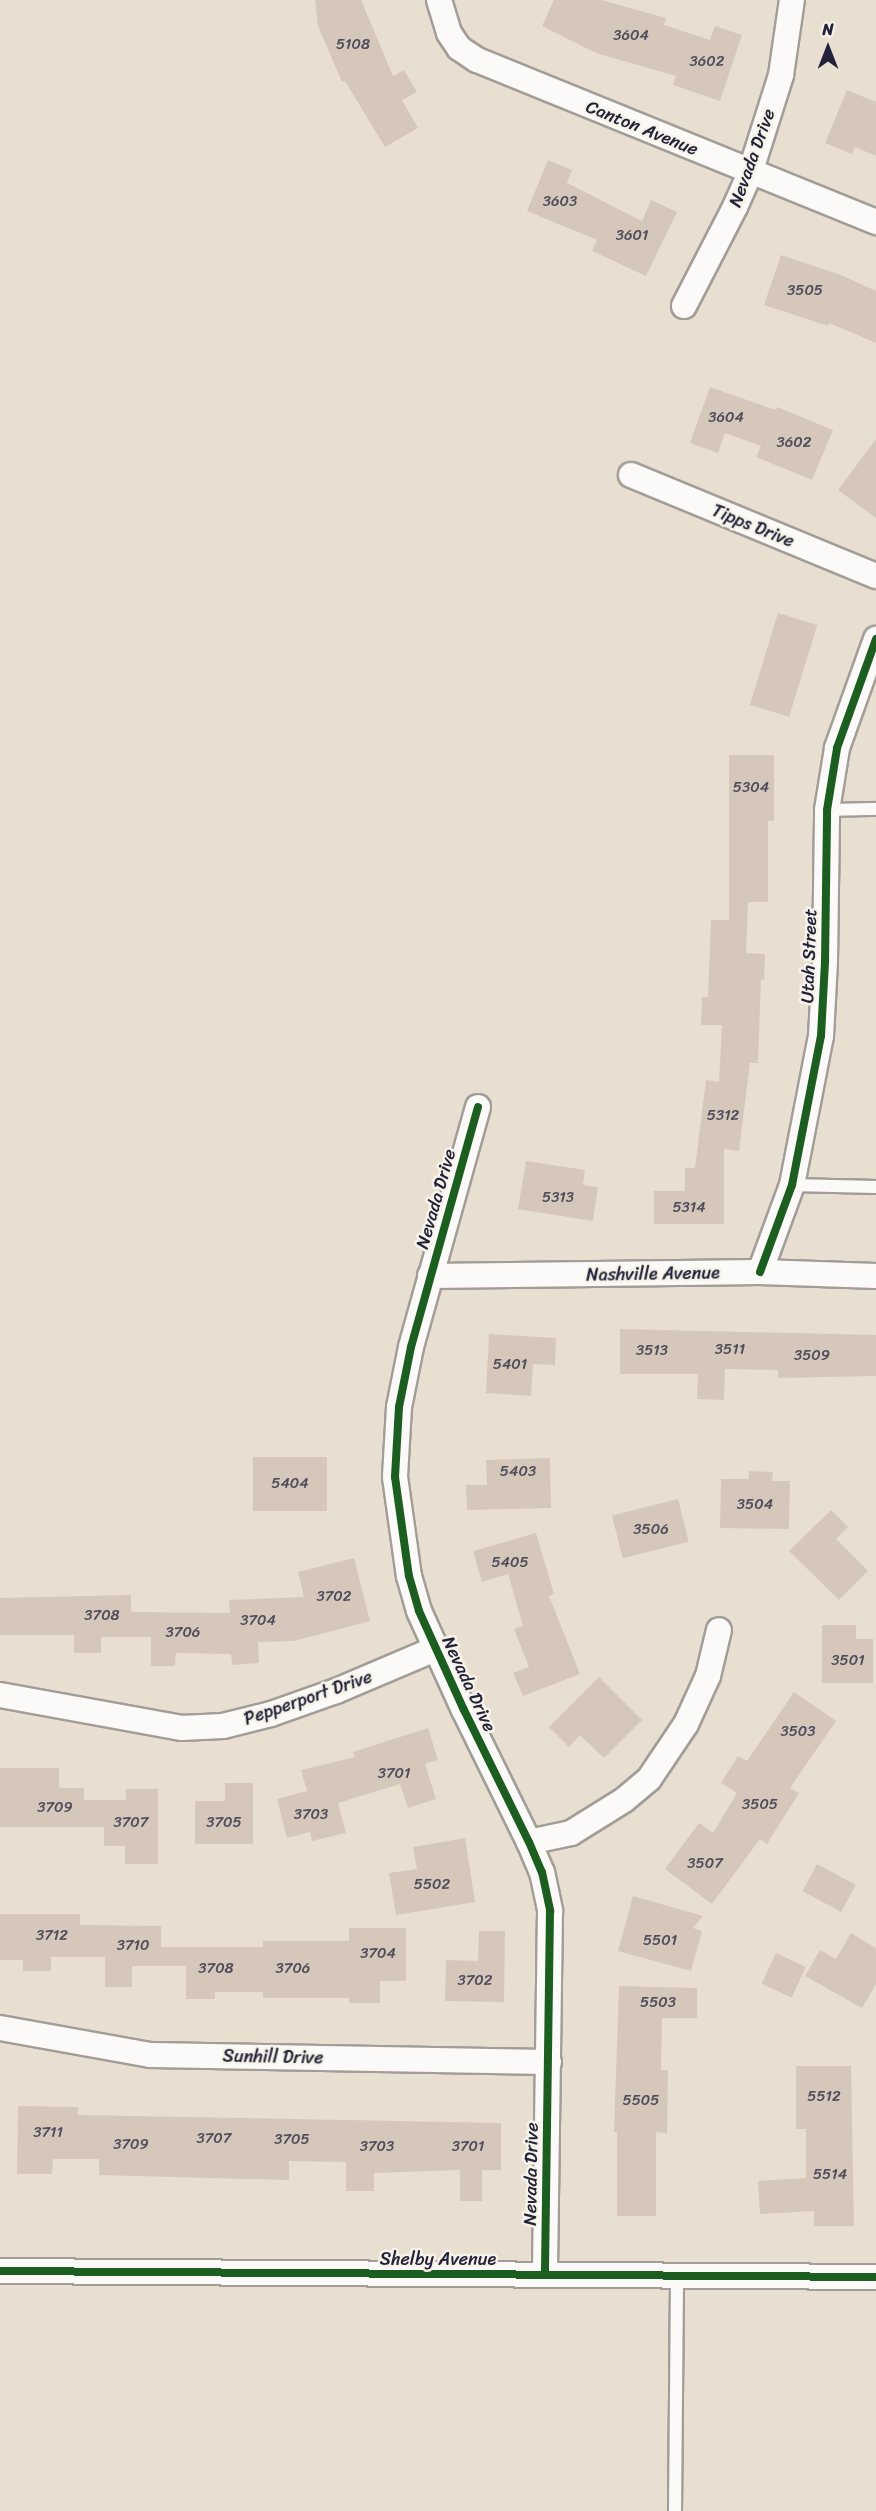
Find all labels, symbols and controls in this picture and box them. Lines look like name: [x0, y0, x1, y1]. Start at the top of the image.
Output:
text: N: [822, 15, 834, 44]
north arrow: [798, 18, 858, 78]
house number: 3604: [613, 27, 649, 45]
house number: 5108: [336, 36, 370, 54]
house number: 3602: [690, 53, 724, 71]
street label: Canton Avenue: [583, 96, 701, 160]
street label: Nevada Drive: [724, 106, 780, 210]
house number: 3603: [543, 193, 577, 211]
house number: 3601: [616, 227, 648, 245]
house number: 3505: [787, 282, 823, 300]
house number: 3604: [708, 409, 744, 427]
house number: 3602: [777, 434, 811, 452]
street label: Tipps Drive: [709, 500, 797, 552]
house number: 5304: [733, 779, 769, 797]
street label: Utah Street: [797, 908, 821, 1004]
house number: 5312: [707, 1107, 739, 1125]
street label: Nevada Drive: [411, 1146, 461, 1252]
house number: 5313: [542, 1189, 574, 1207]
house number: 5314: [672, 1199, 706, 1217]
street label: Nashville Avenue: [586, 1262, 720, 1286]
house number: 3511: [715, 1341, 745, 1359]
house number: 3513: [636, 1342, 668, 1360]
house number: 3509: [794, 1347, 830, 1365]
house number: 5401: [493, 1356, 527, 1374]
house number: 5403: [500, 1463, 536, 1481]
house number: 5404: [271, 1475, 309, 1493]
house number: 3504: [737, 1496, 773, 1514]
house number: 3506: [633, 1521, 669, 1539]
house number: 5405: [491, 1554, 529, 1572]
house number: 3702: [317, 1588, 351, 1606]
house number: 3708: [84, 1607, 120, 1625]
house number: 3704: [240, 1612, 276, 1630]
house number: 3706: [166, 1624, 200, 1642]
street label: Nevada Drive: [437, 1633, 501, 1735]
house number: 3501: [831, 1652, 865, 1670]
street label: Pepperport Drive: [241, 1666, 375, 1730]
house number: 3503: [780, 1723, 816, 1741]
house number: 3701: [378, 1765, 410, 1783]
house number: 3505: [742, 1796, 778, 1814]
house number: 3709: [37, 1799, 73, 1817]
house number: 3703: [294, 1806, 328, 1824]
house number: 3707: [114, 1814, 148, 1832]
house number: 3705: [206, 1814, 242, 1832]
house number: 3507: [687, 1855, 723, 1873]
house number: 5502: [414, 1876, 450, 1894]
house number: 3712: [36, 1927, 68, 1945]
house number: 5501: [643, 1932, 677, 1950]
house number: 3710: [117, 1937, 149, 1955]
house number: 3704: [360, 1945, 396, 1963]
house number: 3708: [198, 1960, 234, 1978]
house number: 3706: [276, 1960, 310, 1978]
house number: 3702: [458, 1972, 492, 1990]
house number: 5503: [640, 1994, 676, 2012]
street label: Sunhill Drive: [222, 2045, 324, 2069]
house number: 5512: [807, 2088, 841, 2106]
house number: 5505: [623, 2092, 659, 2110]
street label: Nevada Drive: [519, 2122, 543, 2226]
house number: 3711: [33, 2124, 63, 2142]
house number: 3707: [197, 2130, 231, 2148]
house number: 3705: [274, 2131, 310, 2149]
house number: 3709: [113, 2136, 149, 2154]
house number: 3703: [360, 2138, 394, 2156]
house number: 3701: [452, 2138, 484, 2156]
house number: 5514: [813, 2166, 847, 2184]
street label: Shelby Avenue: [380, 2248, 496, 2270]

